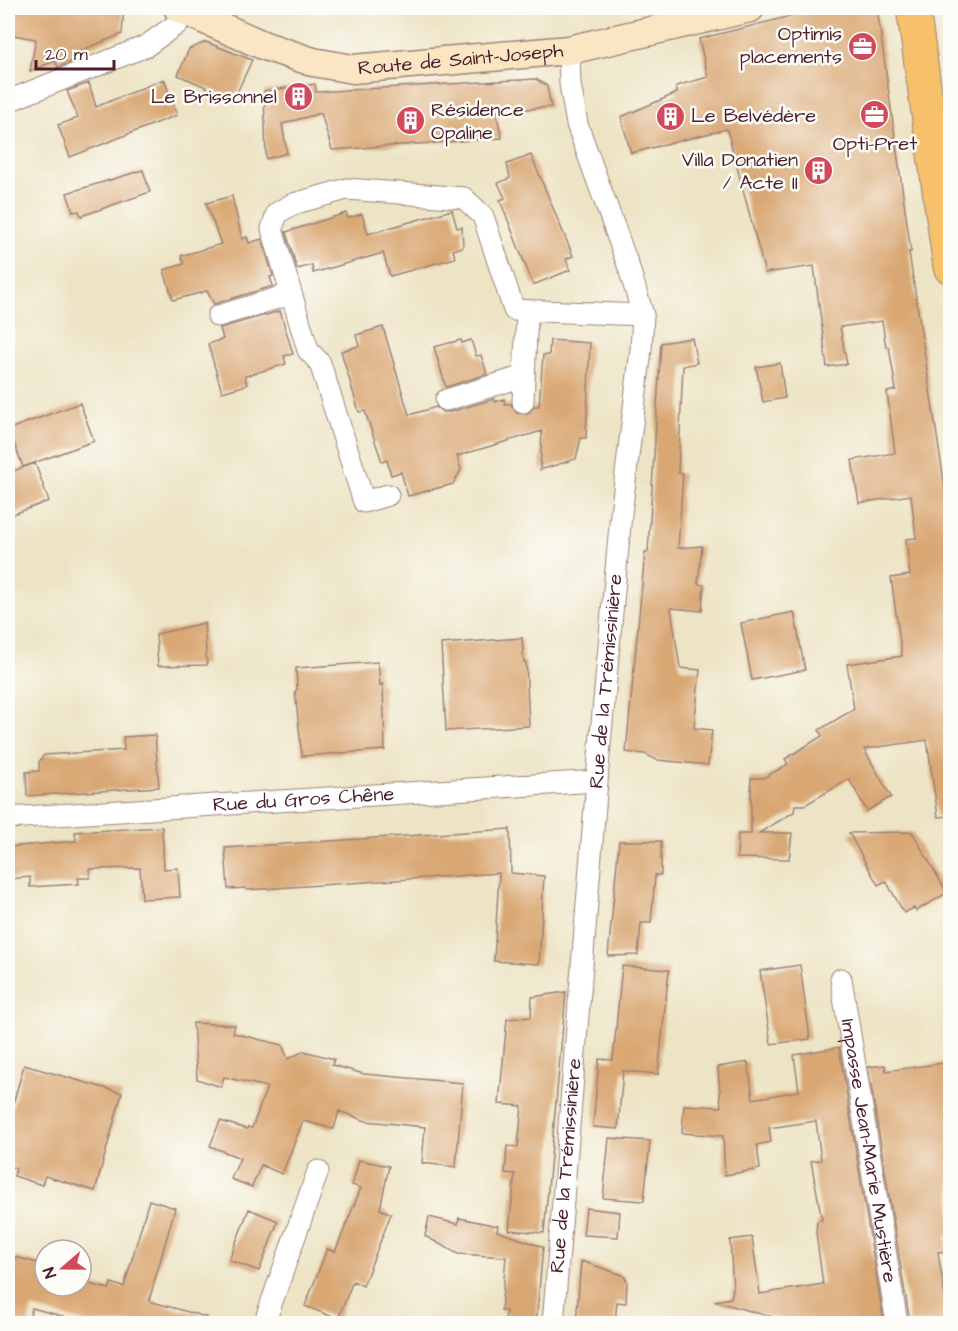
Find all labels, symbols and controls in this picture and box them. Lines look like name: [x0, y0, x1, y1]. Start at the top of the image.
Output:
place label: Optimis placements: [740, 20, 842, 71]
office icon: Optimis placements: [847, 30, 879, 62]
scale bar: [36, 33, 114, 71]
street label: Route de Saint-Joseph: [357, 37, 564, 83]
text: 20 m: [45, 42, 88, 67]
building icon: Le Brissonnel: [282, 81, 314, 113]
place label: Le Brissonnel: [151, 83, 277, 111]
place label: Résidence Opaline: [431, 96, 524, 147]
office icon: Opti-Pret: [859, 98, 891, 130]
building icon: Le Belvédère: [654, 100, 686, 132]
place label: Le Belvédère: [691, 102, 816, 130]
building icon: Résidence Opaline: [394, 105, 426, 137]
place label: Opti-Pret: [833, 130, 917, 158]
place label: Villa Donatien / Acte II: [682, 146, 798, 197]
building icon: Villa Donatien / Acte II: [803, 155, 835, 187]
street label: Rue de la Trémissinière: [582, 572, 630, 790]
street label: Rue du Gros Chêne: [212, 780, 395, 819]
street label: Impasse Jean-Marie Mustière: [834, 1017, 904, 1285]
street label: Rue de la Trémissinière: [543, 1057, 589, 1274]
north arrow: [33, 1238, 93, 1298]
text: N: [38, 1264, 62, 1281]

